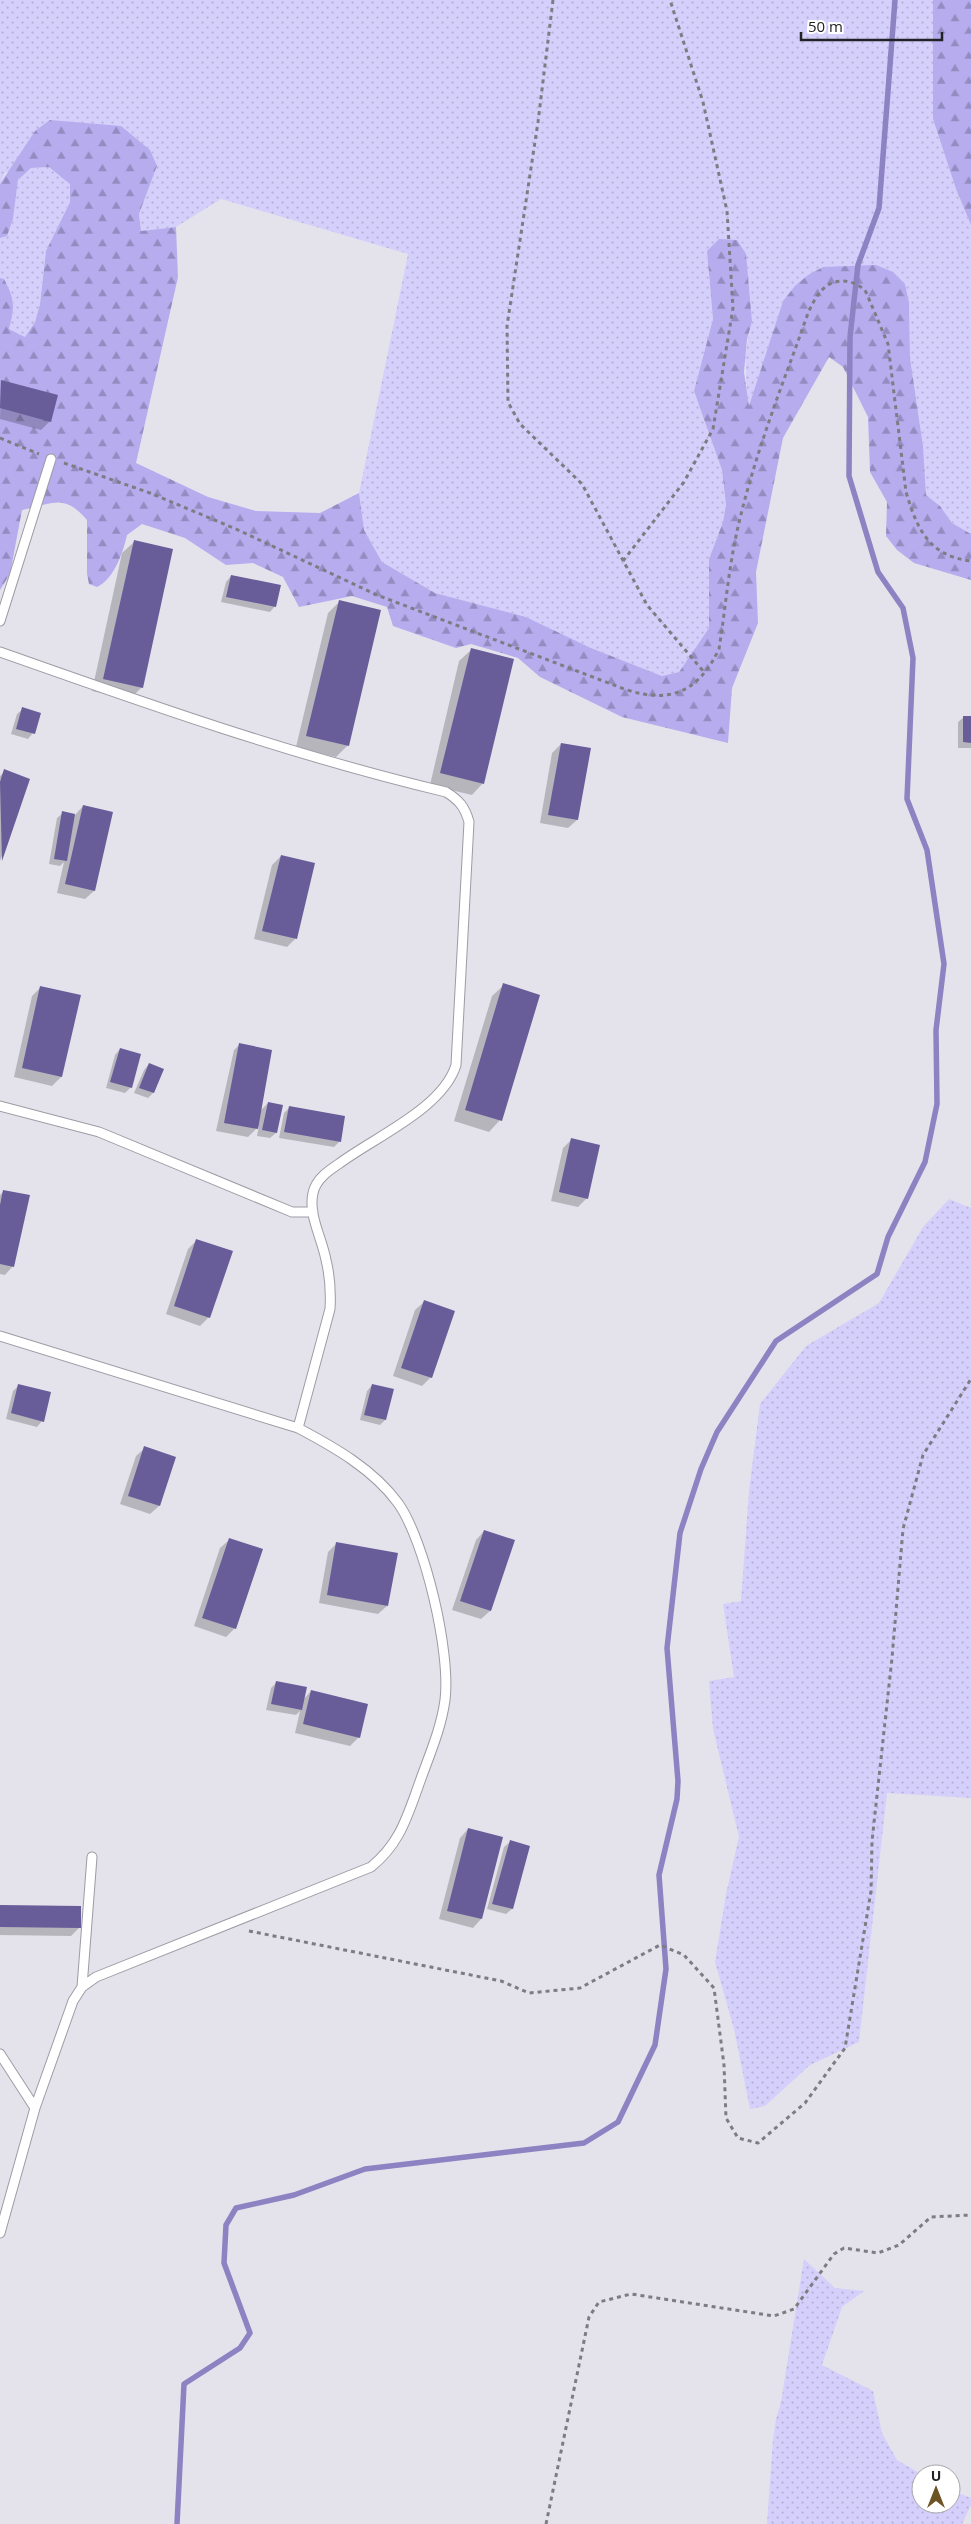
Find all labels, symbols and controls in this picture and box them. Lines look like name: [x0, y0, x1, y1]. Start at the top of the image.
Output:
scale bar: [801, 10, 942, 42]
text: 50 m: [808, 16, 843, 36]
north arrow: [911, 2464, 961, 2514]
text: U: [931, 2466, 941, 2485]

